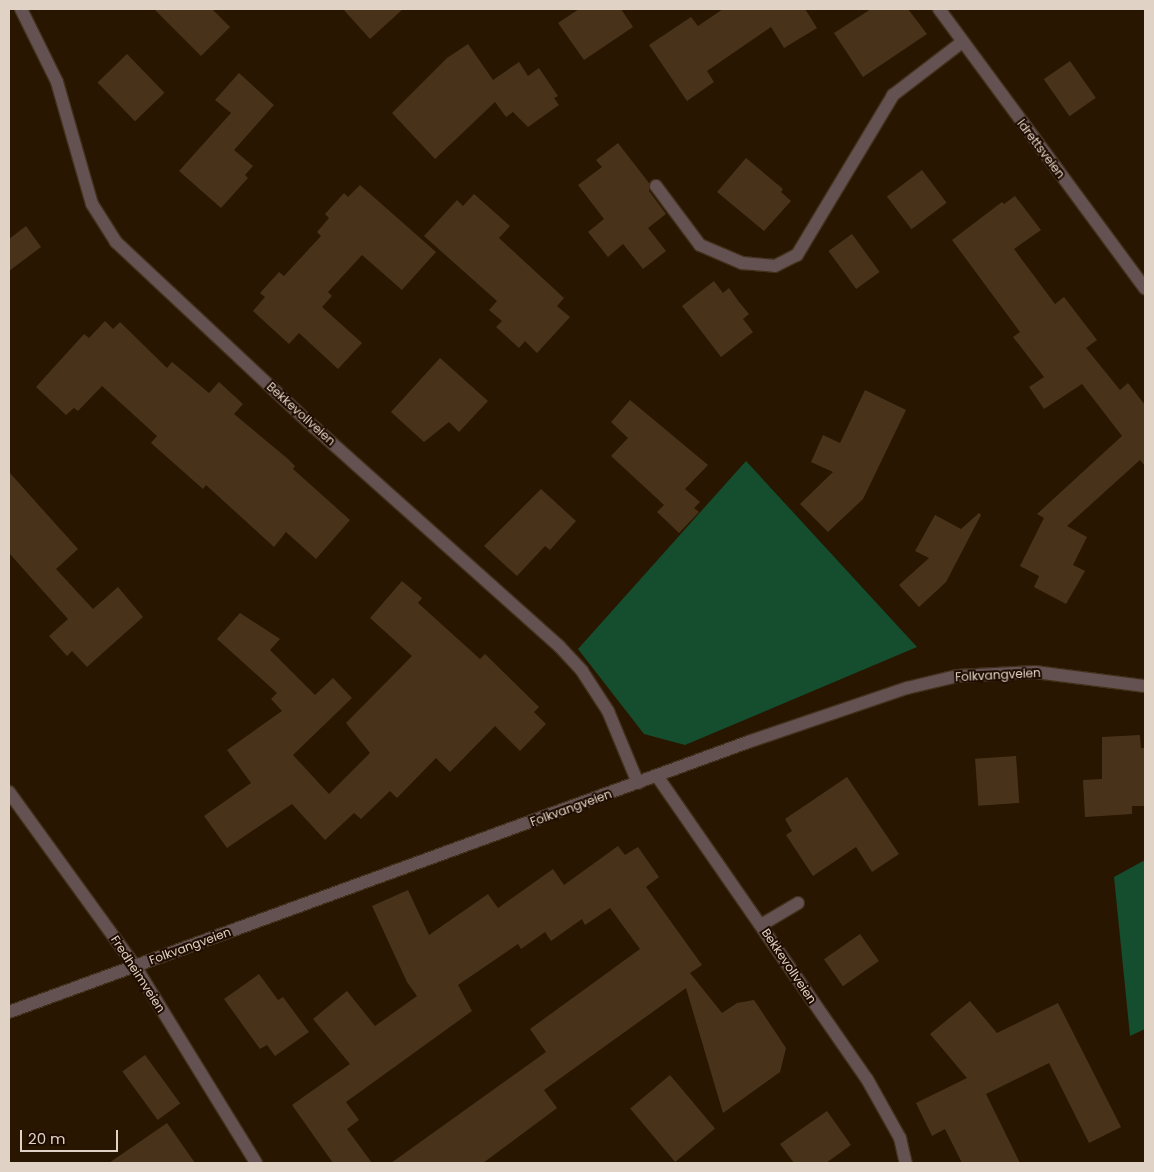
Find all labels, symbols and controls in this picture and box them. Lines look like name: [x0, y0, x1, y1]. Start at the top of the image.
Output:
street label: Idrettsveien: [1014, 117, 1068, 181]
street label: Bekkevollveien: [264, 379, 338, 449]
street label: Folkvangveien: [955, 666, 1041, 684]
street label: Folkvangveien: [528, 787, 614, 829]
street label: Folkvangveien: [147, 925, 233, 967]
street label: Bekkevollveien: [759, 926, 819, 1006]
street label: Fredheimveien: [108, 933, 168, 1015]
scale bar: [22, 1120, 120, 1152]
text: 20 m: [28, 1128, 66, 1149]

